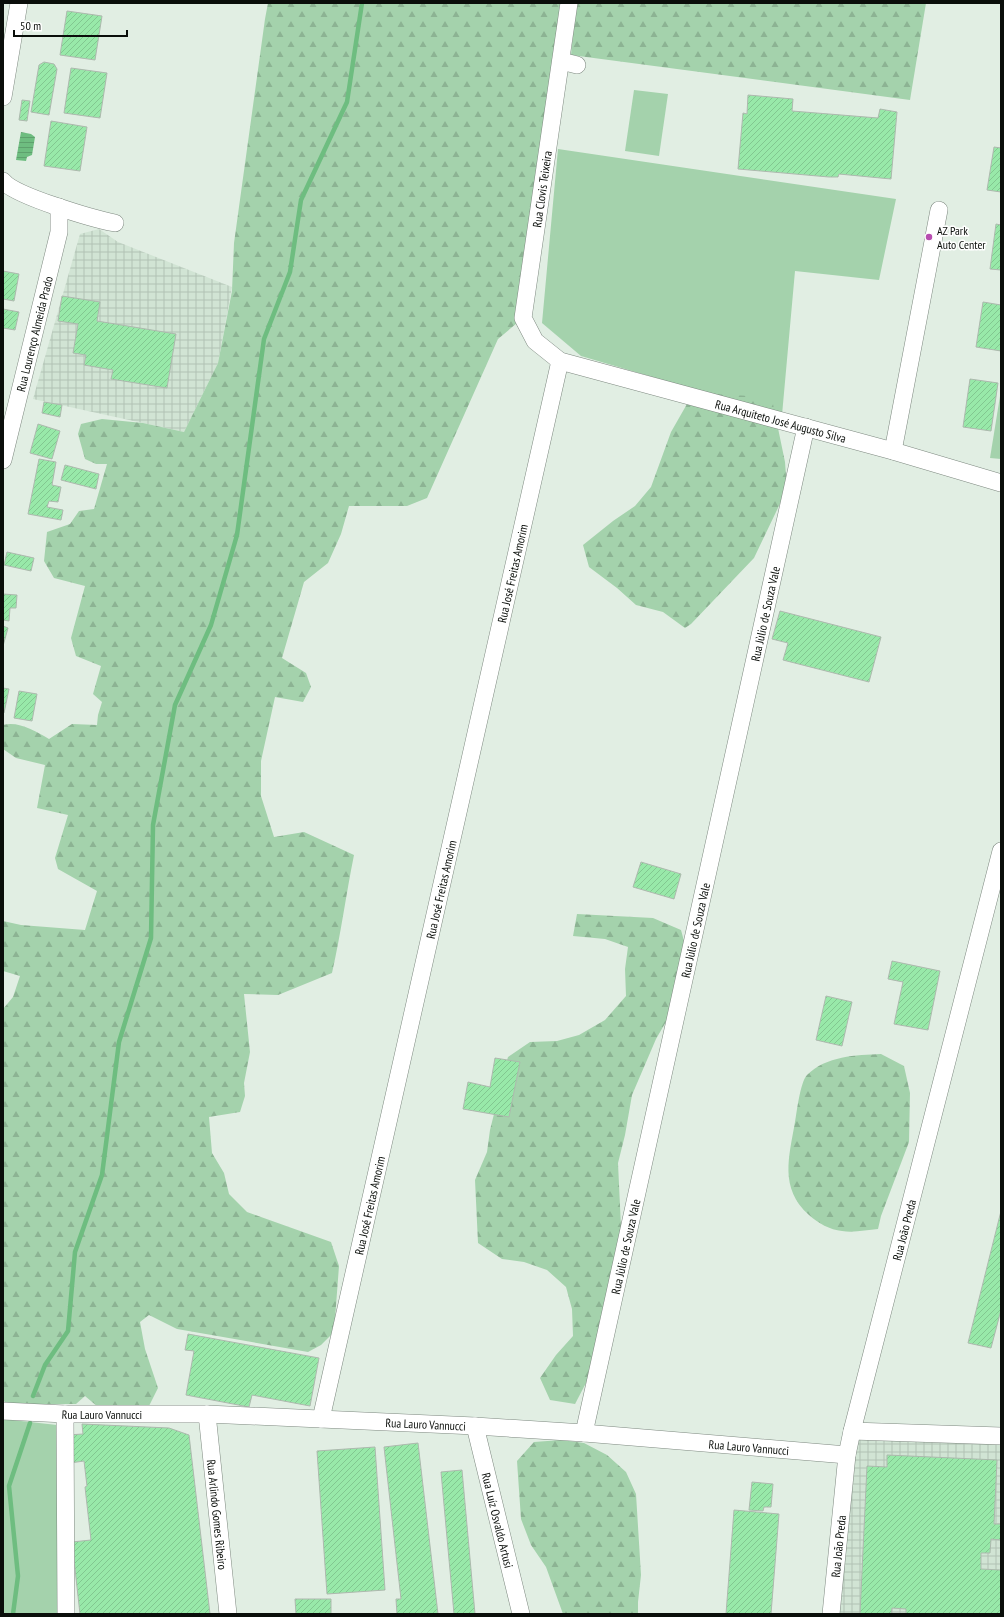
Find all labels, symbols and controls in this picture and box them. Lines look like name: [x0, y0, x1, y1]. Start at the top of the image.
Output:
scale bar: [14, 12, 127, 38]
text: 50 m: [20, 18, 41, 33]
street label: Rua Clovis Teixeira: [529, 150, 555, 228]
place label: AZ Park Auto Center: [937, 223, 986, 252]
marker: AZ Park Auto Center: [924, 232, 934, 242]
street label: Rua Lourenço Almeida Prado: [13, 275, 55, 393]
street label: Rua Arquiteto José Augusto Silva: [714, 396, 848, 446]
street label: Rua José Freitas Amorim: [494, 522, 530, 624]
street label: Rua Jùlio de Souza Vale: [747, 565, 783, 663]
street label: Rua José Freitas Amorim: [422, 838, 459, 940]
street label: Rua Jùlio de Souza Vale: [677, 881, 713, 979]
street label: Rua José Freitas Amorim: [351, 1154, 388, 1256]
street label: Rua Jùlio de Souza Vale: [607, 1198, 643, 1295]
street label: Rua João Preda: [889, 1198, 919, 1262]
street label: Rua Lauro Vannucci: [61, 1406, 142, 1422]
street label: Rua Lauro Vannucci: [385, 1414, 466, 1433]
street label: Rua Lauro Vannucci: [708, 1436, 790, 1458]
street label: Rua Arlindo Gomes Ribeiro: [204, 1459, 231, 1570]
street label: Rua Luíz Osvaldo Artusi: [479, 1471, 517, 1569]
street label: Rua João Preda: [827, 1514, 848, 1578]

